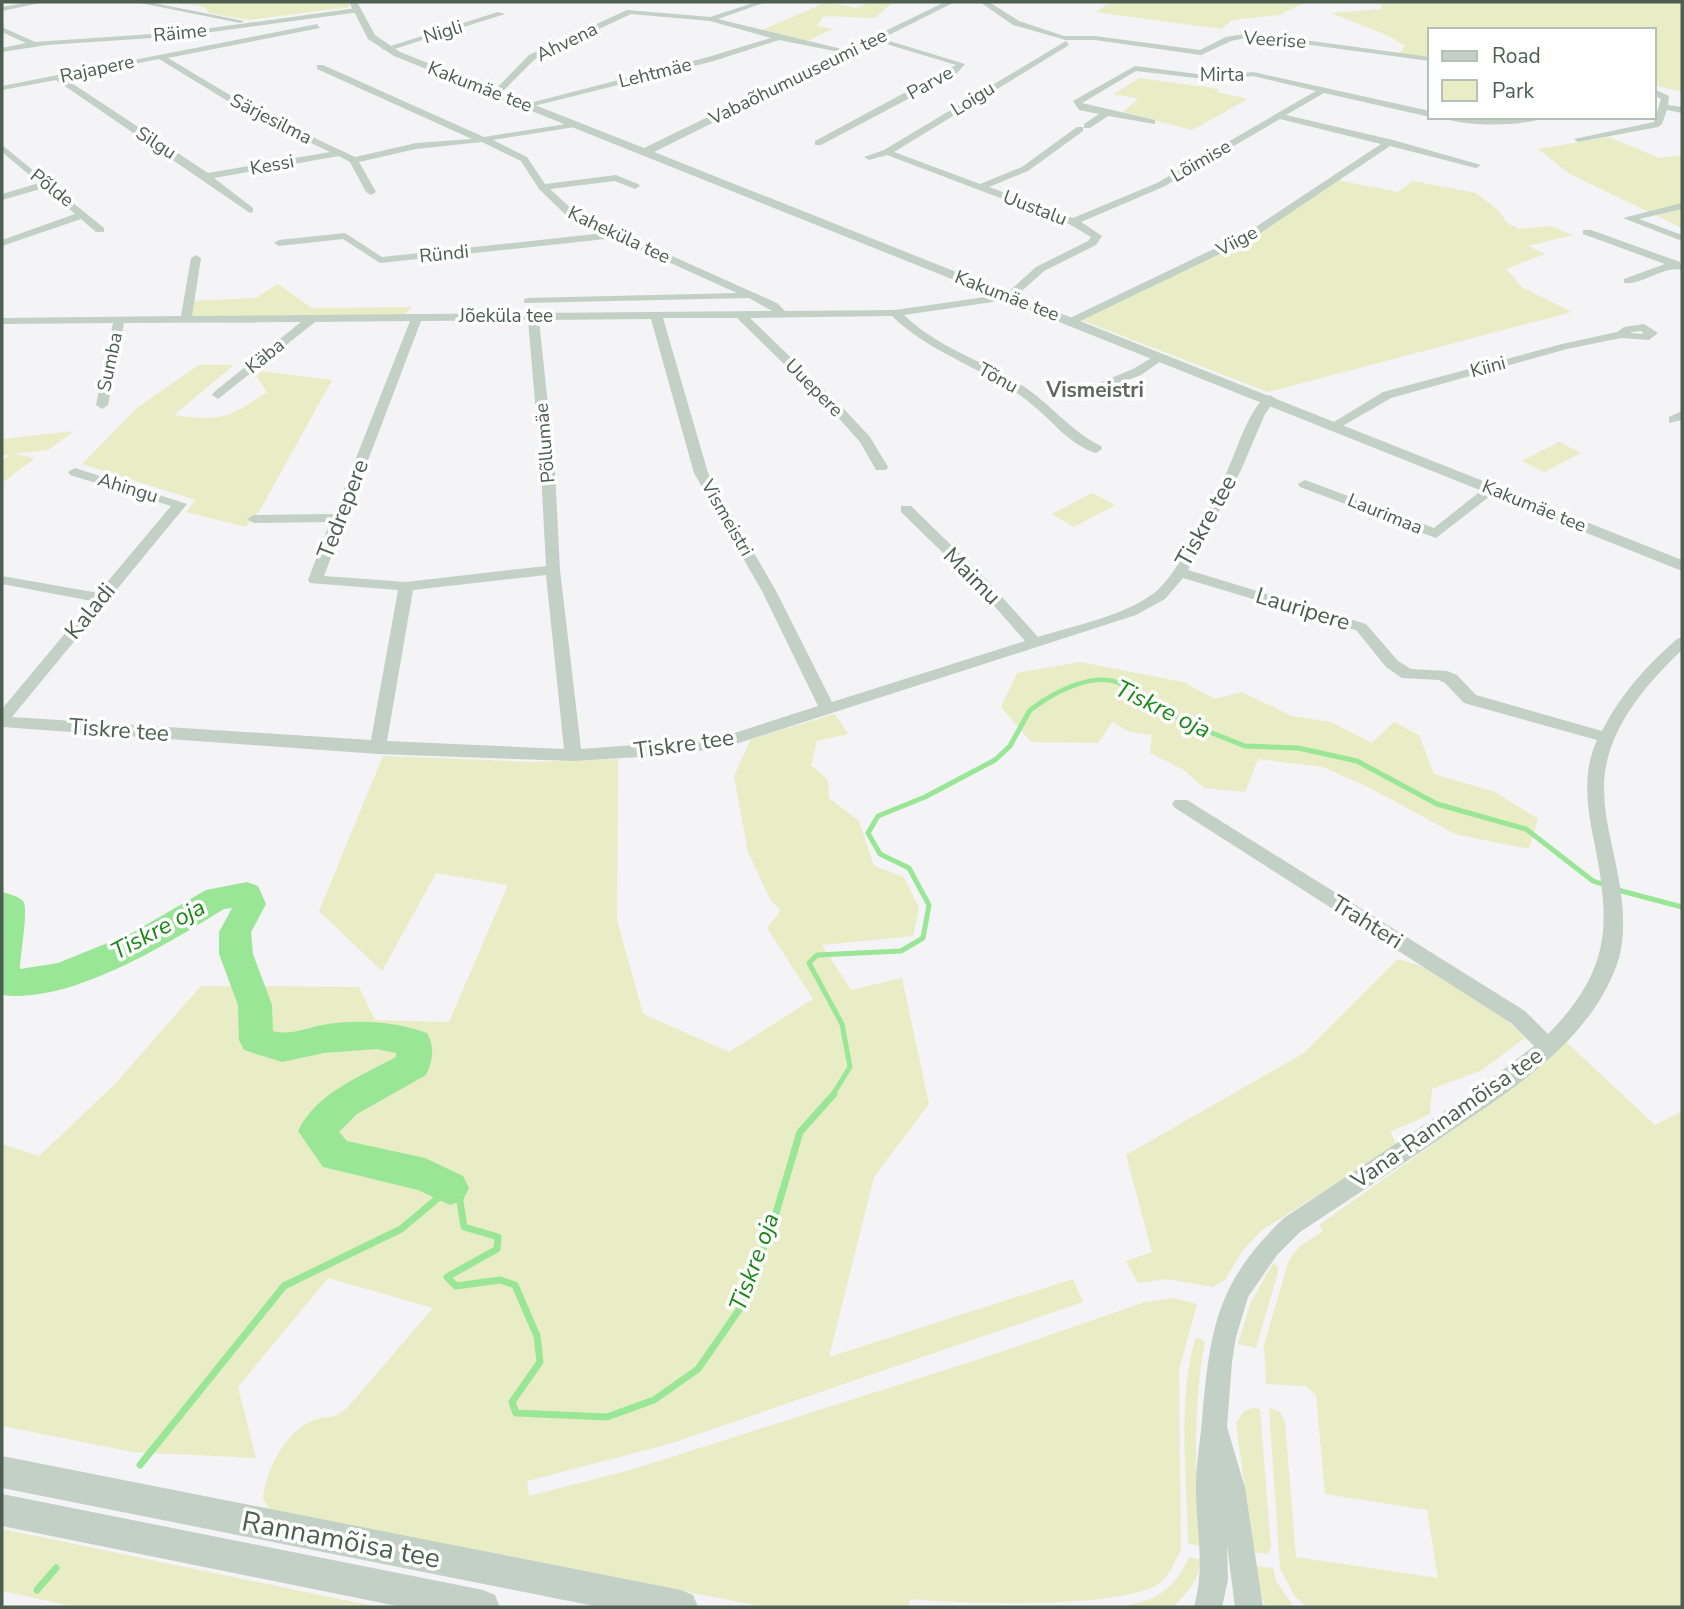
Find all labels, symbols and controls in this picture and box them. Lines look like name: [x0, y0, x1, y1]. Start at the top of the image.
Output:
street label: Nigli: [420, 14, 466, 50]
street label: Ahvena: [532, 16, 602, 68]
street label: Räime: [152, 17, 208, 49]
street label: Vabaõhumuuseumi tee: [704, 23, 891, 132]
street label: Veerise: [1242, 25, 1307, 55]
legend: [1428, 28, 1656, 119]
text: Road: [1492, 42, 1541, 70]
street label: Rajapere: [57, 48, 137, 90]
street label: Lehtmäe: [616, 51, 694, 95]
street label: Kakumäe tee: [424, 55, 536, 119]
street label: Parve: [902, 60, 958, 106]
street label: Mirta: [1200, 62, 1244, 88]
street label: Loigu: [946, 76, 1000, 122]
text: Park: [1492, 77, 1534, 105]
street label: Särjesilma: [226, 87, 316, 151]
street label: Silgu: [131, 120, 181, 166]
street label: Lõimise: [1166, 133, 1236, 189]
street label: Kessi: [248, 148, 296, 182]
street label: Põlde: [25, 163, 79, 213]
street label: Uustalu: [999, 184, 1071, 232]
street label: Kaheküla tee: [563, 200, 675, 270]
street label: Viige: [1211, 219, 1262, 263]
street label: Ründi: [418, 238, 470, 270]
street label: Kakumäe tee: [951, 264, 1063, 328]
street label: Jõeküla tee: [458, 303, 553, 329]
street label: Sumba: [91, 330, 129, 394]
street label: Käba: [240, 332, 290, 380]
street label: Kiini: [1467, 350, 1509, 384]
street label: Uuepere: [779, 353, 849, 423]
street label: Tõnu: [973, 356, 1023, 400]
district label: Vismeistri: [1045, 376, 1144, 404]
street label: Põllumäe: [529, 402, 561, 484]
street label: Tedrepere: [310, 455, 376, 563]
street label: Ahingu: [95, 467, 161, 509]
street label: Tiskre tee: [1168, 470, 1244, 572]
street label: Kakumäe tee: [1478, 473, 1590, 539]
street label: Vismeistri: [694, 474, 759, 561]
street label: Laurimaa: [1344, 487, 1426, 541]
street label: Maimu: [936, 540, 1008, 612]
street label: Kaladi: [58, 576, 122, 646]
street label: Lauripere: [1252, 580, 1354, 638]
water label: Tiskre oja: [1110, 672, 1216, 746]
street label: Tiskre tee: [68, 711, 170, 749]
street label: Tiskre tee: [632, 722, 736, 766]
street label: Trahteri: [1325, 888, 1409, 956]
water label: Tiskre oja: [105, 891, 211, 967]
street label: Vana-Rannamõisa tee: [1344, 1040, 1549, 1196]
water label: Tiskre oja: [721, 1208, 787, 1316]
street label: Rannamõisa tee: [239, 1502, 443, 1578]

